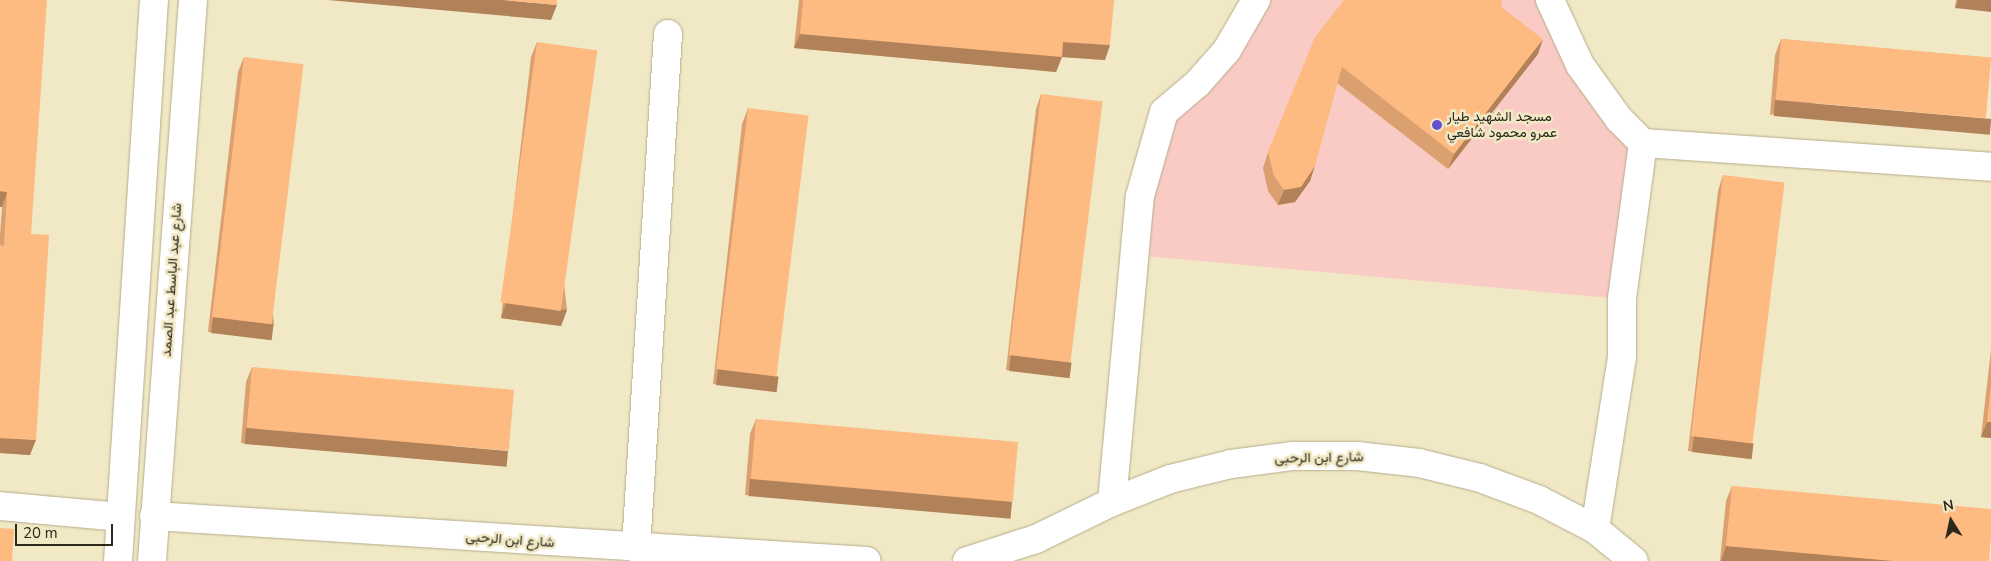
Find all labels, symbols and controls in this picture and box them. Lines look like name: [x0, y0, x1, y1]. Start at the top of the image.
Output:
place label: مسجد الشهيد طيار عمرو محمود شافعي: [1447, 109, 1557, 142]
marker: مسجد الشهيد طيار عمرو محمود شافعي: [1431, 119, 1443, 131]
street label: شارع عبد الباسط عبد الصمد: [158, 203, 186, 357]
street label: شارع ابن الرحبى: [1274, 449, 1364, 467]
text: N: [1941, 495, 1955, 516]
north arrow: [1926, 496, 1976, 546]
scale bar: [18, 514, 115, 546]
text: 20 m: [23, 523, 58, 543]
street label: شارع ابن الرحبى: [465, 529, 555, 551]

